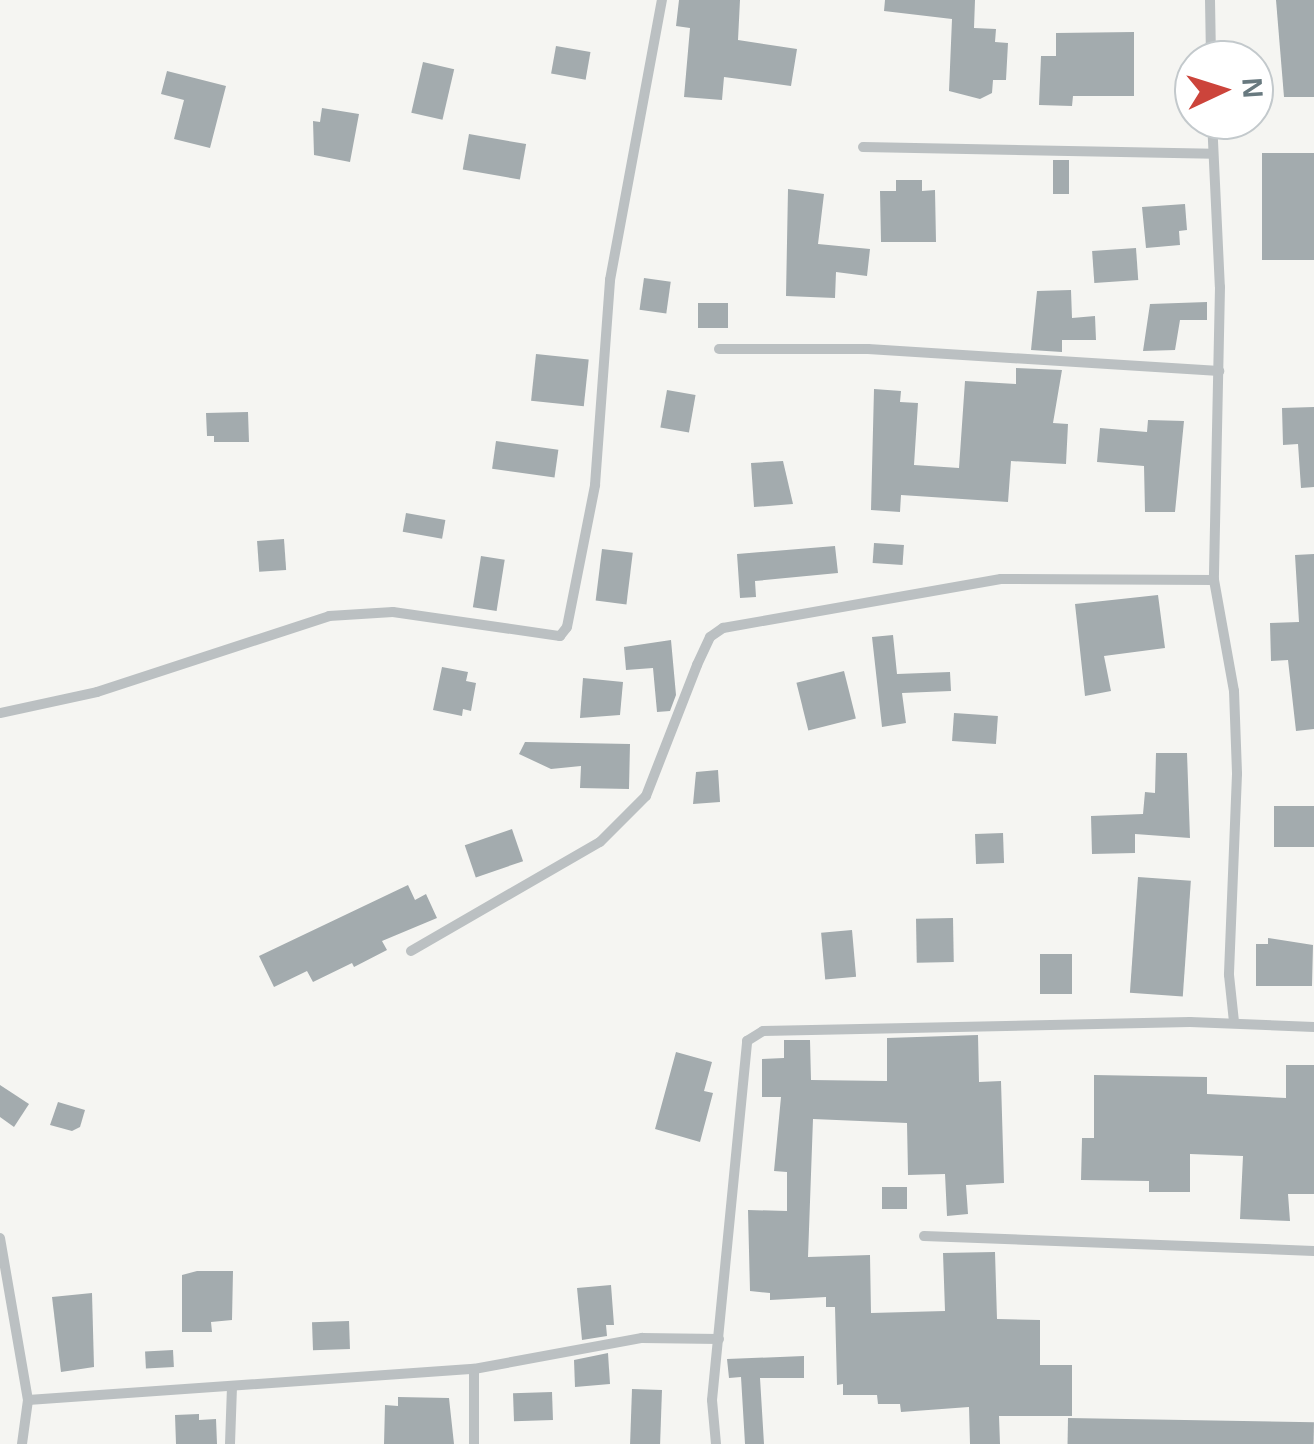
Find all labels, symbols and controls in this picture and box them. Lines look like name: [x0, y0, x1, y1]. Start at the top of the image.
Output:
north arrow: [1174, 40, 1274, 140]
text: N: [1236, 77, 1269, 99]

